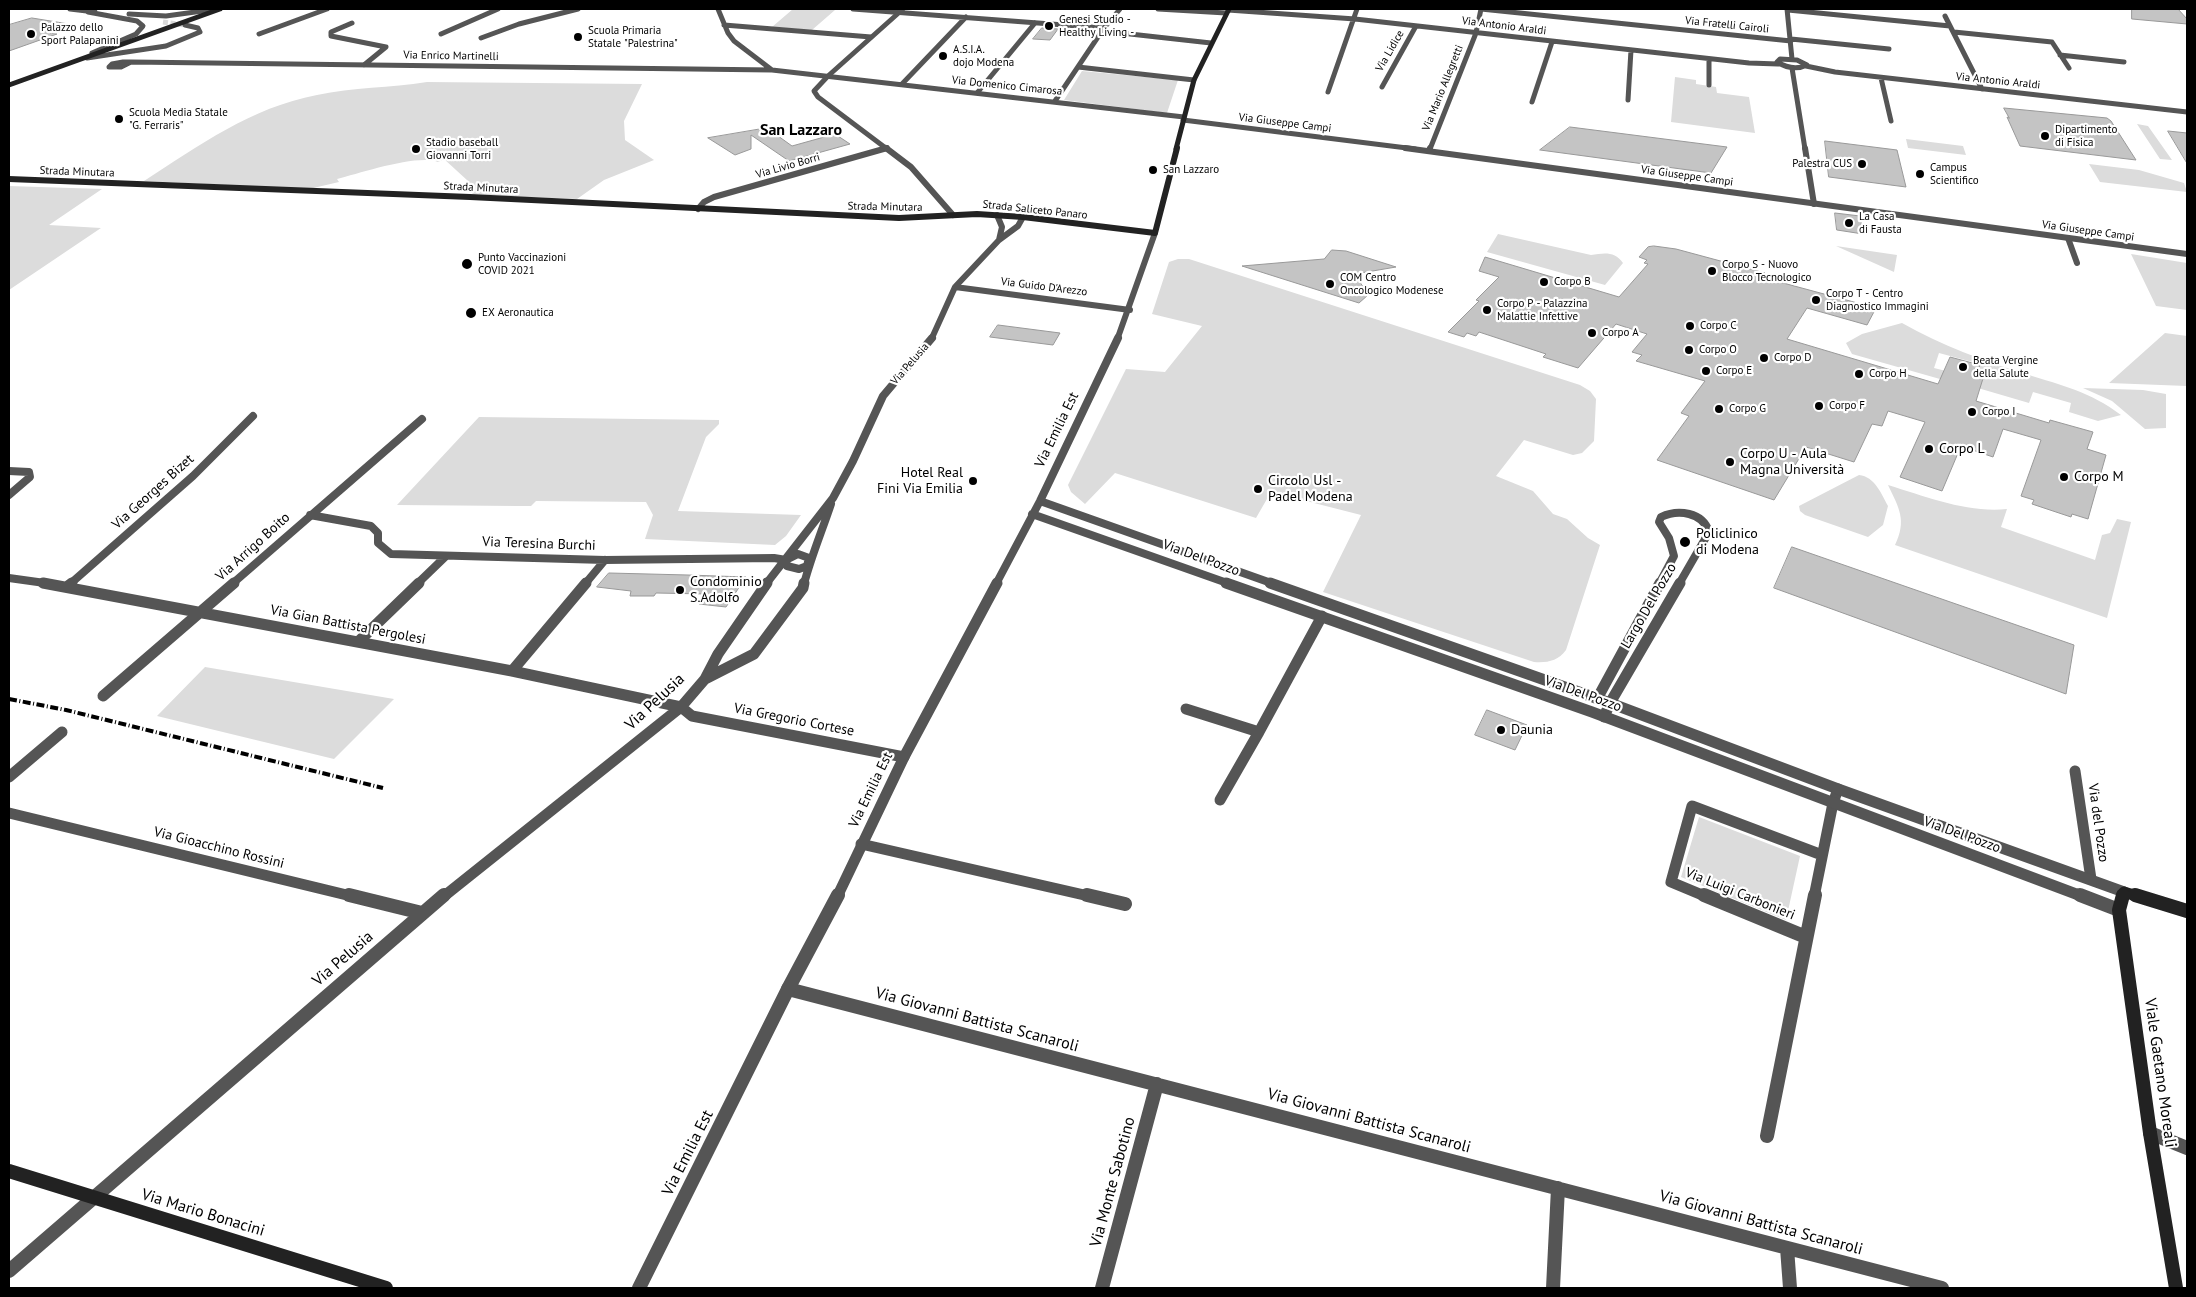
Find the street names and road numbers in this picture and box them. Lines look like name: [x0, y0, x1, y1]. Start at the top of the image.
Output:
street label: Via Antonio Araldi: [1461, 14, 1547, 38]
street label: Via Fratelli Cairoli: [1684, 14, 1770, 36]
street label: Via Lidice: [1373, 28, 1407, 74]
street label: Via Mario Allegretti: [1420, 43, 1466, 133]
street label: Via Enrico Martinelli: [403, 49, 499, 63]
street label: Via Antonio Araldi: [1955, 70, 2041, 92]
street label: Via Domenico Cimarosa: [951, 74, 1063, 98]
street label: Via Giuseppe Campi: [1238, 111, 1332, 135]
street label: Via Livio Borri: [754, 151, 822, 181]
street label: Via Giuseppe Campi: [1640, 163, 1734, 189]
street label: Strada Minutara: [39, 164, 115, 180]
street label: Strada Minutara: [443, 179, 519, 197]
street label: Strada Saliceto Panaro: [982, 198, 1088, 222]
street label: Strada Minutara: [847, 200, 923, 214]
street label: Via Giuseppe Campi: [2041, 218, 2135, 244]
street label: Via Guido D'Arezzo: [1000, 275, 1088, 299]
street label: Via Pelusia: [888, 340, 932, 388]
street label: Via Emilia Est: [1032, 390, 1082, 470]
street label: Via Georges Bizet: [109, 451, 197, 533]
street label: Via Arrigo Boito: [212, 509, 294, 585]
street label: Via Teresina Burchi: [482, 534, 596, 554]
street label: Via Del Pozzo: [1160, 536, 1242, 580]
street label: Largo Del Pozzo: [1618, 560, 1680, 652]
street label: Via Gian Battista Pergolesi: [269, 602, 427, 648]
street label: Via Pelusia: [621, 670, 689, 734]
street label: Via Del Pozzo: [1542, 672, 1624, 716]
street label: Via Gregorio Cortese: [732, 700, 856, 740]
street label: Via Emilia Est: [846, 750, 896, 830]
street label: Via del Pozzo: [2084, 783, 2112, 863]
street label: Via Del Pozzo: [1921, 813, 2003, 857]
street label: Via Gioacchino Rossini: [152, 824, 286, 872]
street label: Via Luigi Carbonieri: [1683, 864, 1797, 924]
street label: Via Pelusia: [309, 927, 377, 991]
street label: Via Giovanni Battista Scanaroli: [873, 984, 1081, 1056]
street label: Viale Gaetano Moreali: [2140, 997, 2180, 1149]
street label: Via Giovanni Battista Scanaroli: [1265, 1085, 1473, 1157]
street label: Via Emilia Est: [658, 1107, 718, 1199]
street label: Via Monte Sabotino: [1086, 1115, 1140, 1249]
street label: Via Mario Bonacini: [139, 1185, 267, 1241]
street label: Via Giovanni Battista Scanaroli: [1657, 1187, 1865, 1259]

